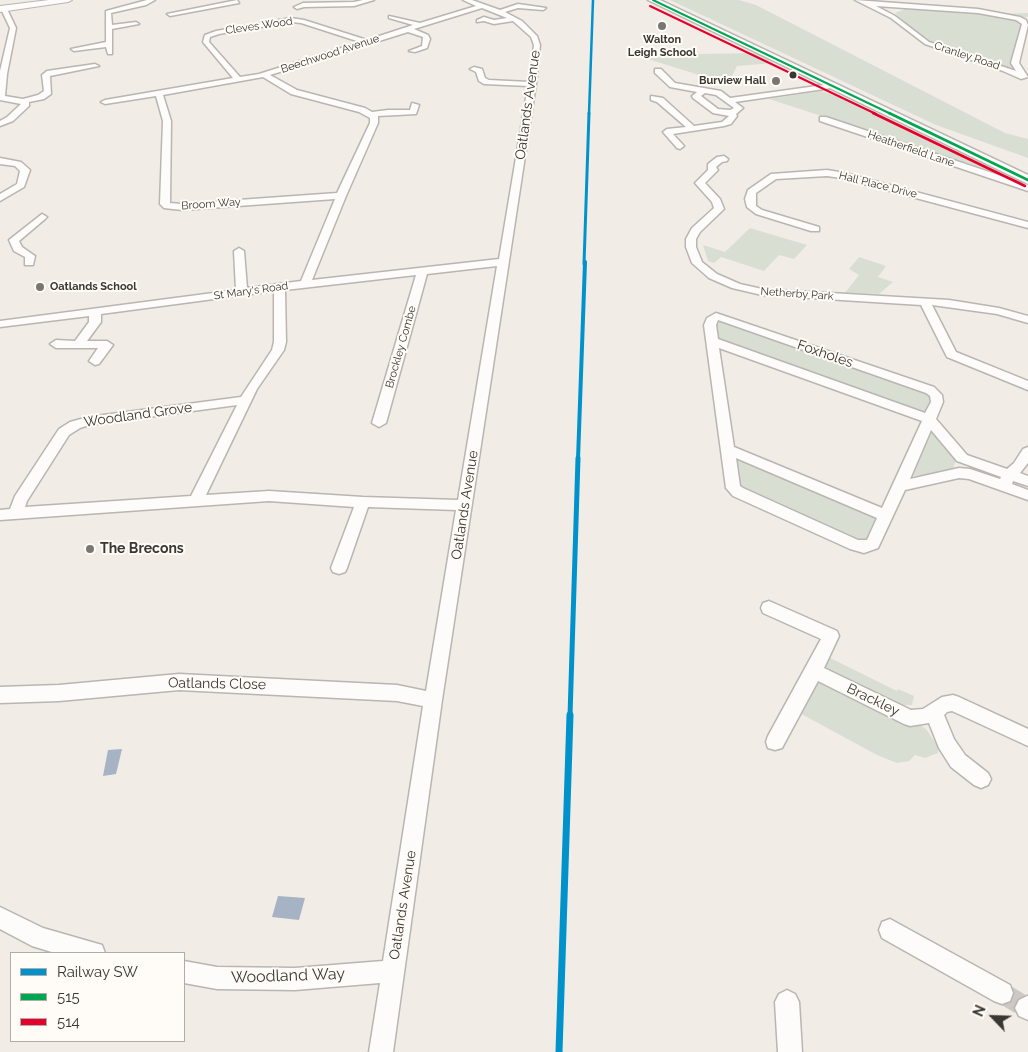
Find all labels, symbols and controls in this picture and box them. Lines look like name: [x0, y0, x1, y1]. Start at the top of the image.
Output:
street label: Cleves Wood: [225, 15, 293, 37]
marker: Walton Leigh School: [656, 20, 668, 32]
street label: Beechwood Avenue: [279, 32, 381, 76]
place label: Walton Leigh School: [628, 33, 696, 59]
street label: Cranley Road: [933, 39, 1001, 73]
street label: Oatlands Avenue: [512, 49, 544, 161]
unlabelled marker: [788, 70, 798, 80]
place label: Burview Hall: [699, 74, 766, 88]
marker: Burview Hall: [770, 75, 782, 87]
street label: Heatherfield Lane: [866, 128, 956, 170]
street label: Hall Place Drive: [838, 169, 918, 201]
street label: Broom Way: [181, 195, 241, 213]
street label: St Mary's Road: [213, 279, 289, 303]
place label: Oatlands School: [50, 280, 137, 294]
marker: Oatlands School: [34, 281, 46, 293]
street label: Netherby Park: [760, 285, 834, 303]
street label: Brockley Combe: [383, 304, 419, 390]
street label: Foxholes: [795, 337, 855, 371]
street label: Woodland Grove: [83, 399, 193, 431]
street label: Oatlands Avenue: [448, 449, 482, 561]
place label: The Brecons: [100, 541, 184, 557]
marker: The Brecons: [84, 543, 96, 555]
street label: Oatlands Close: [168, 675, 266, 693]
street label: Brackley: [844, 680, 902, 720]
street label: Oatlands Avenue: [386, 849, 420, 961]
legend: [10, 952, 185, 1042]
text: Railway SW: [57, 963, 138, 981]
street label: Woodland Way: [231, 964, 345, 988]
text: 515: [57, 988, 80, 1006]
north arrow: [968, 992, 1018, 1042]
text: N: [970, 1003, 989, 1019]
text: 514: [57, 1013, 80, 1031]

